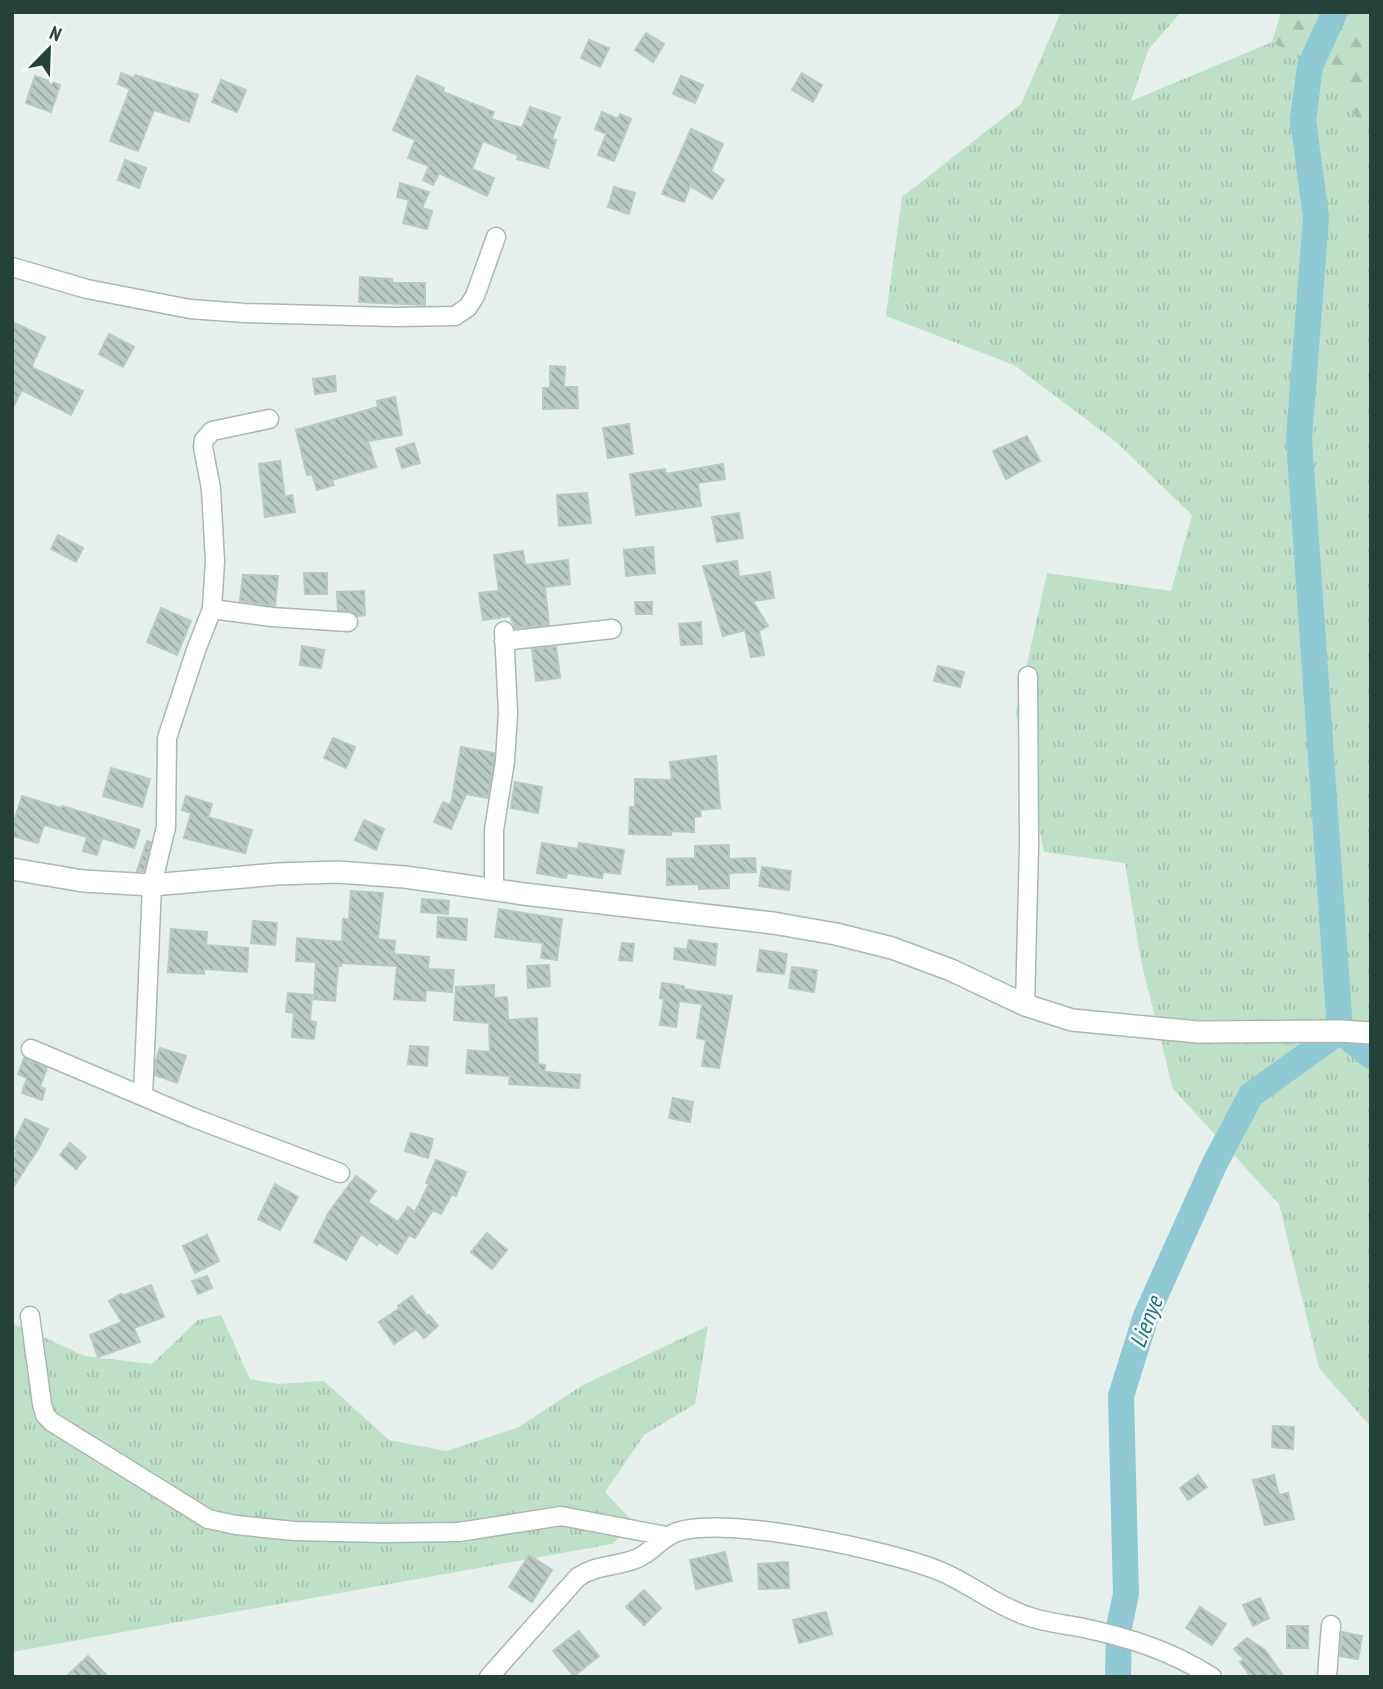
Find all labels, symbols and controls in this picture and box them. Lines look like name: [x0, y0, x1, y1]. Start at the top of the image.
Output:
north arrow: [14, 14, 84, 84]
text: N: [46, 20, 65, 46]
water label: Lienye: [1123, 1291, 1169, 1351]

